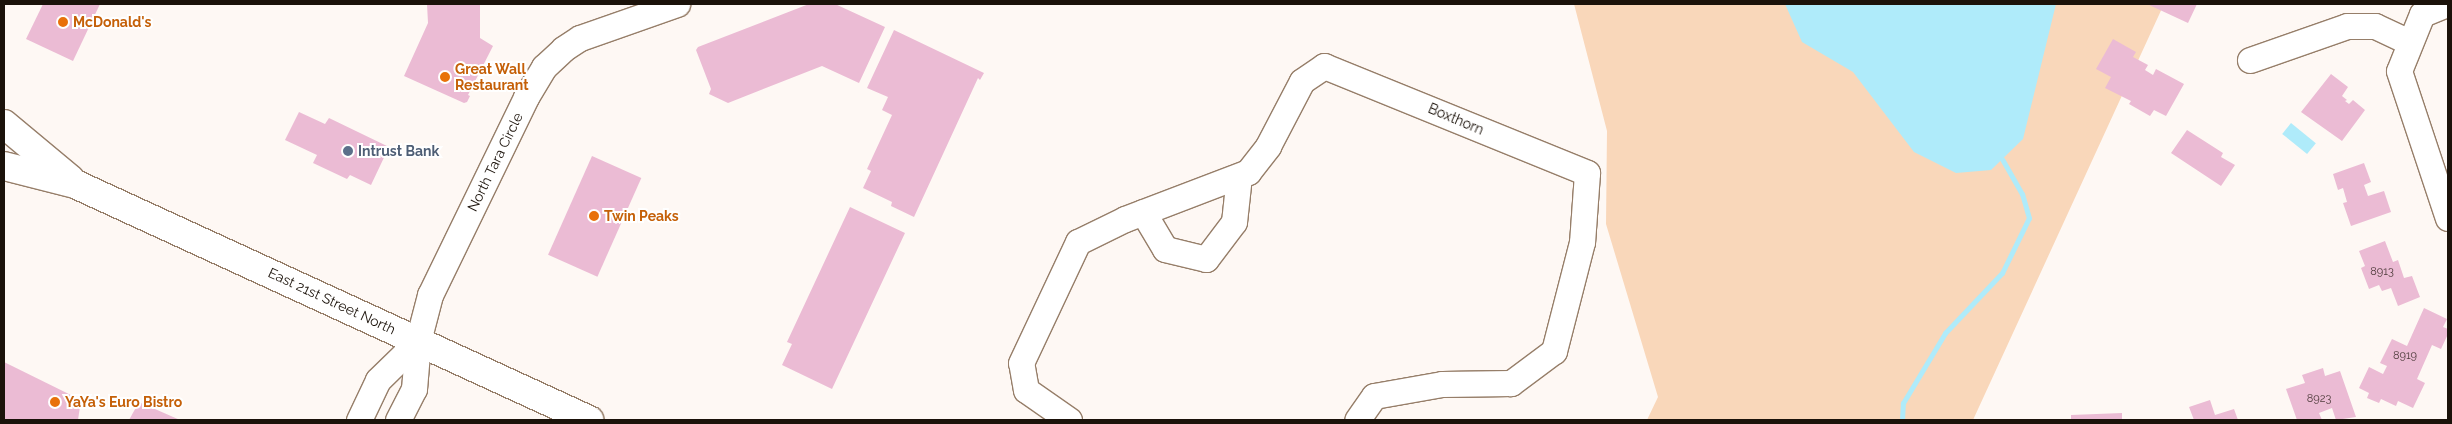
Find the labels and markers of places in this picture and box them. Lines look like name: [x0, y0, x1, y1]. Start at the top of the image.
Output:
place label: McDonald's: [73, 14, 151, 30]
marker: McDonald's: [57, 16, 69, 28]
place label: Great Wall Restaurant: [455, 61, 529, 94]
marker: Great Wall Restaurant: [439, 71, 451, 83]
place label: Intrust Bank: [358, 143, 439, 159]
marker: Intrust Bank: [342, 145, 354, 157]
place label: Twin Peaks: [604, 208, 679, 224]
marker: Twin Peaks: [588, 210, 600, 222]
place label: YaYa's Euro Bistro: [65, 394, 182, 410]
marker: YaYa's Euro Bistro: [49, 396, 61, 408]

